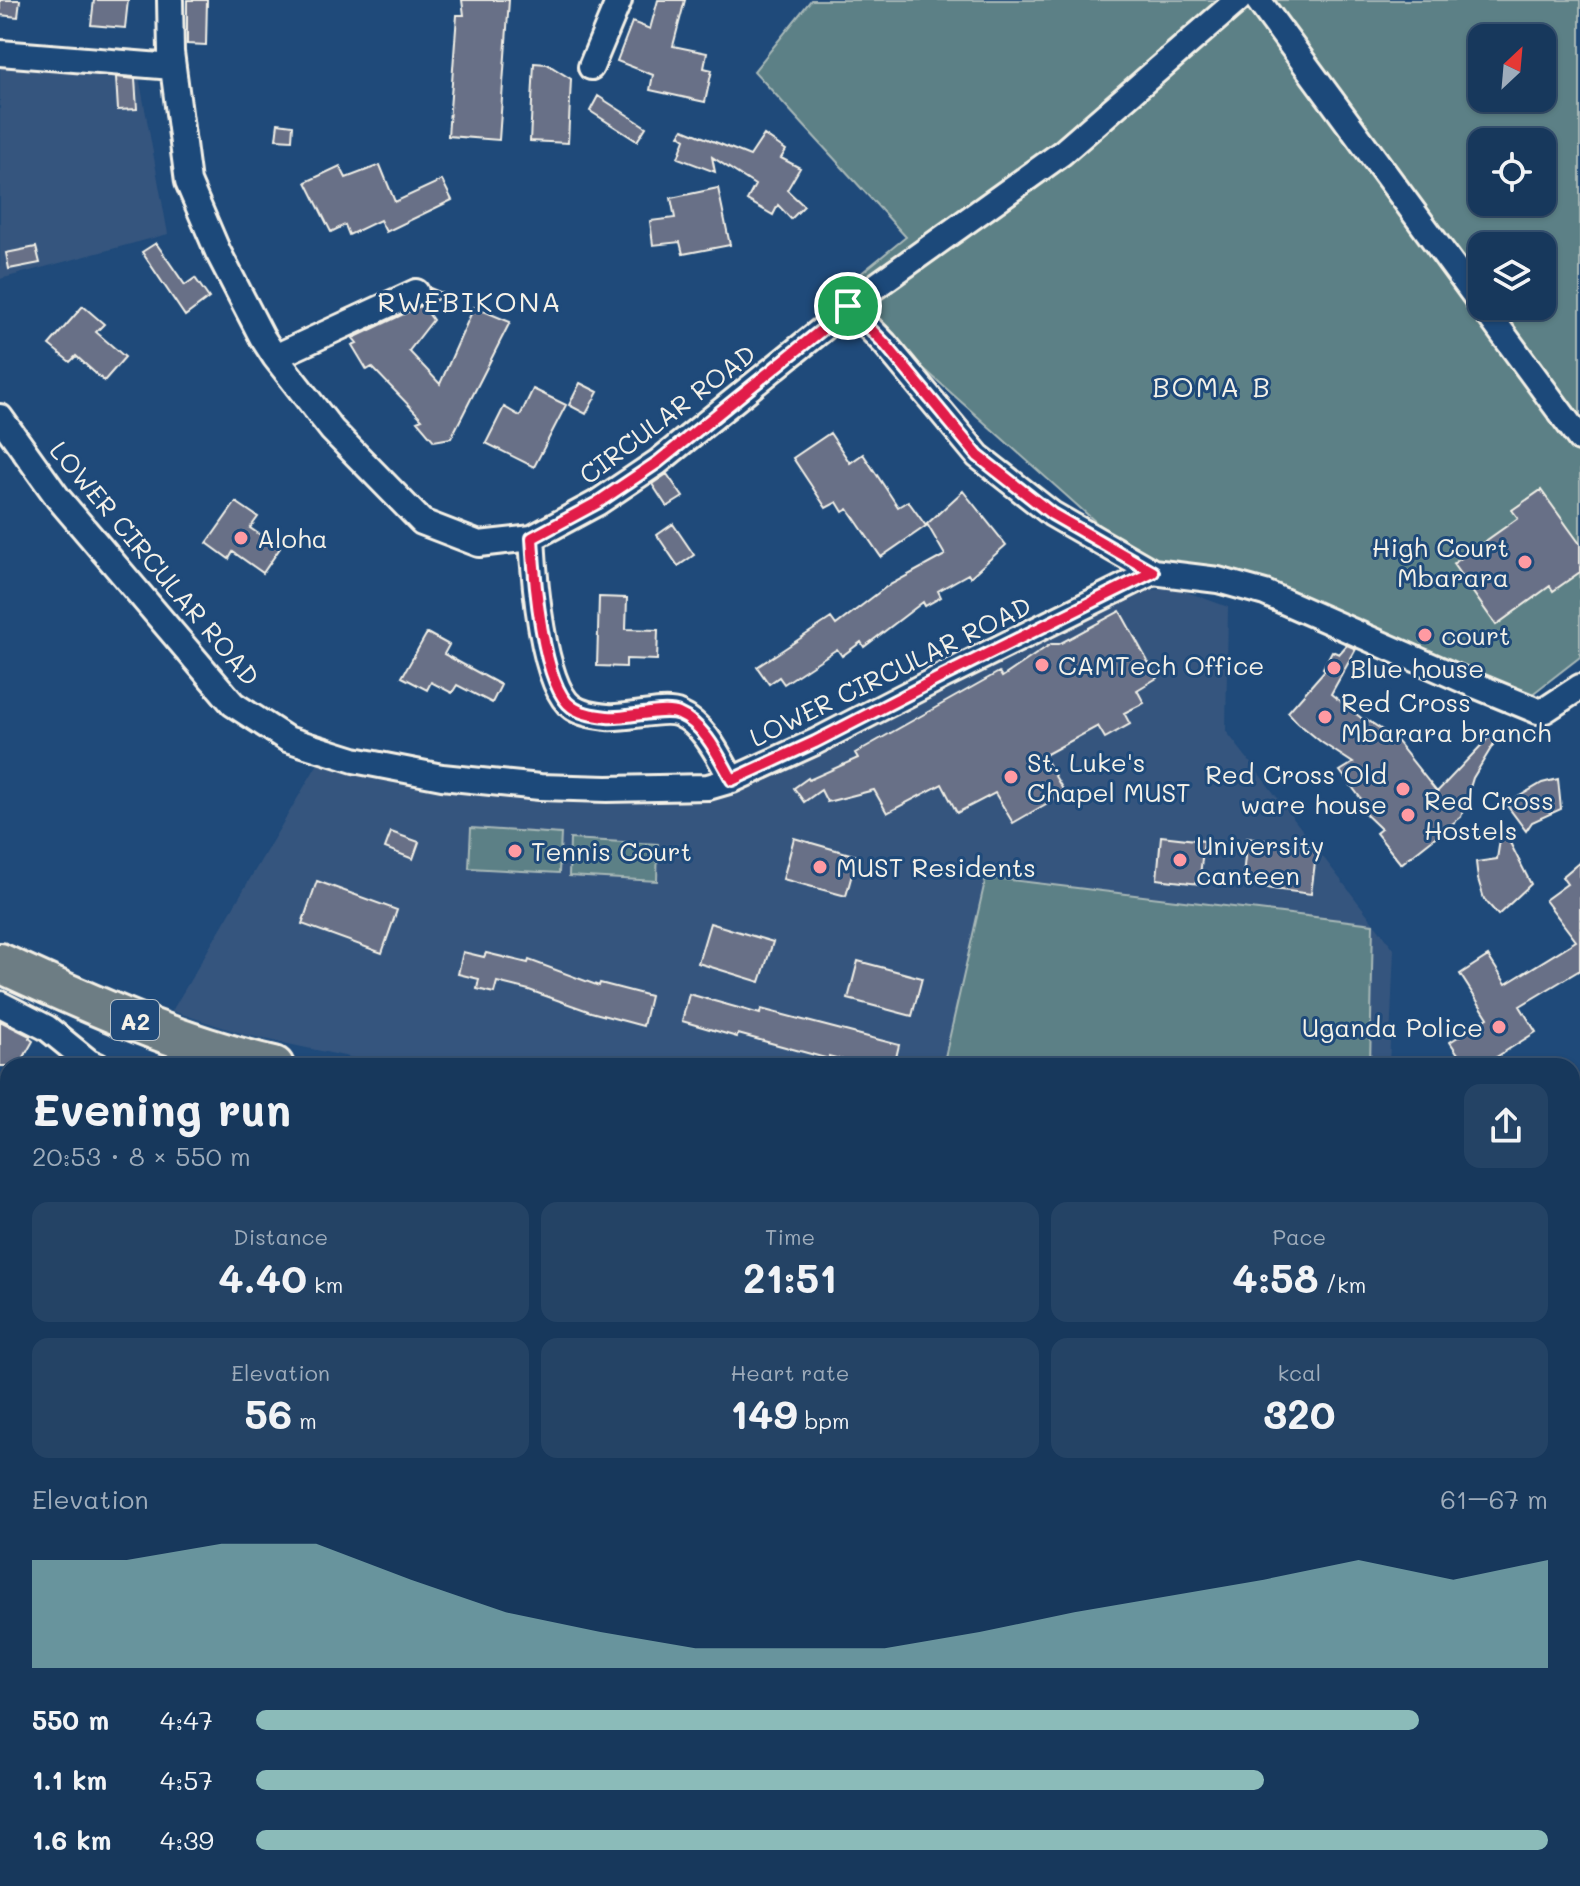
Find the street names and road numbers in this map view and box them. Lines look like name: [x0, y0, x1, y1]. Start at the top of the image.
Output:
street label: CIRCULAR ROAD: [572, 337, 762, 491]
street label: LOWER CIRCULAR ROAD: [43, 434, 267, 692]
street label: LOWER CIRCULAR ROAD: [744, 588, 1036, 754]
road number: A2: [111, 1000, 159, 1040]

